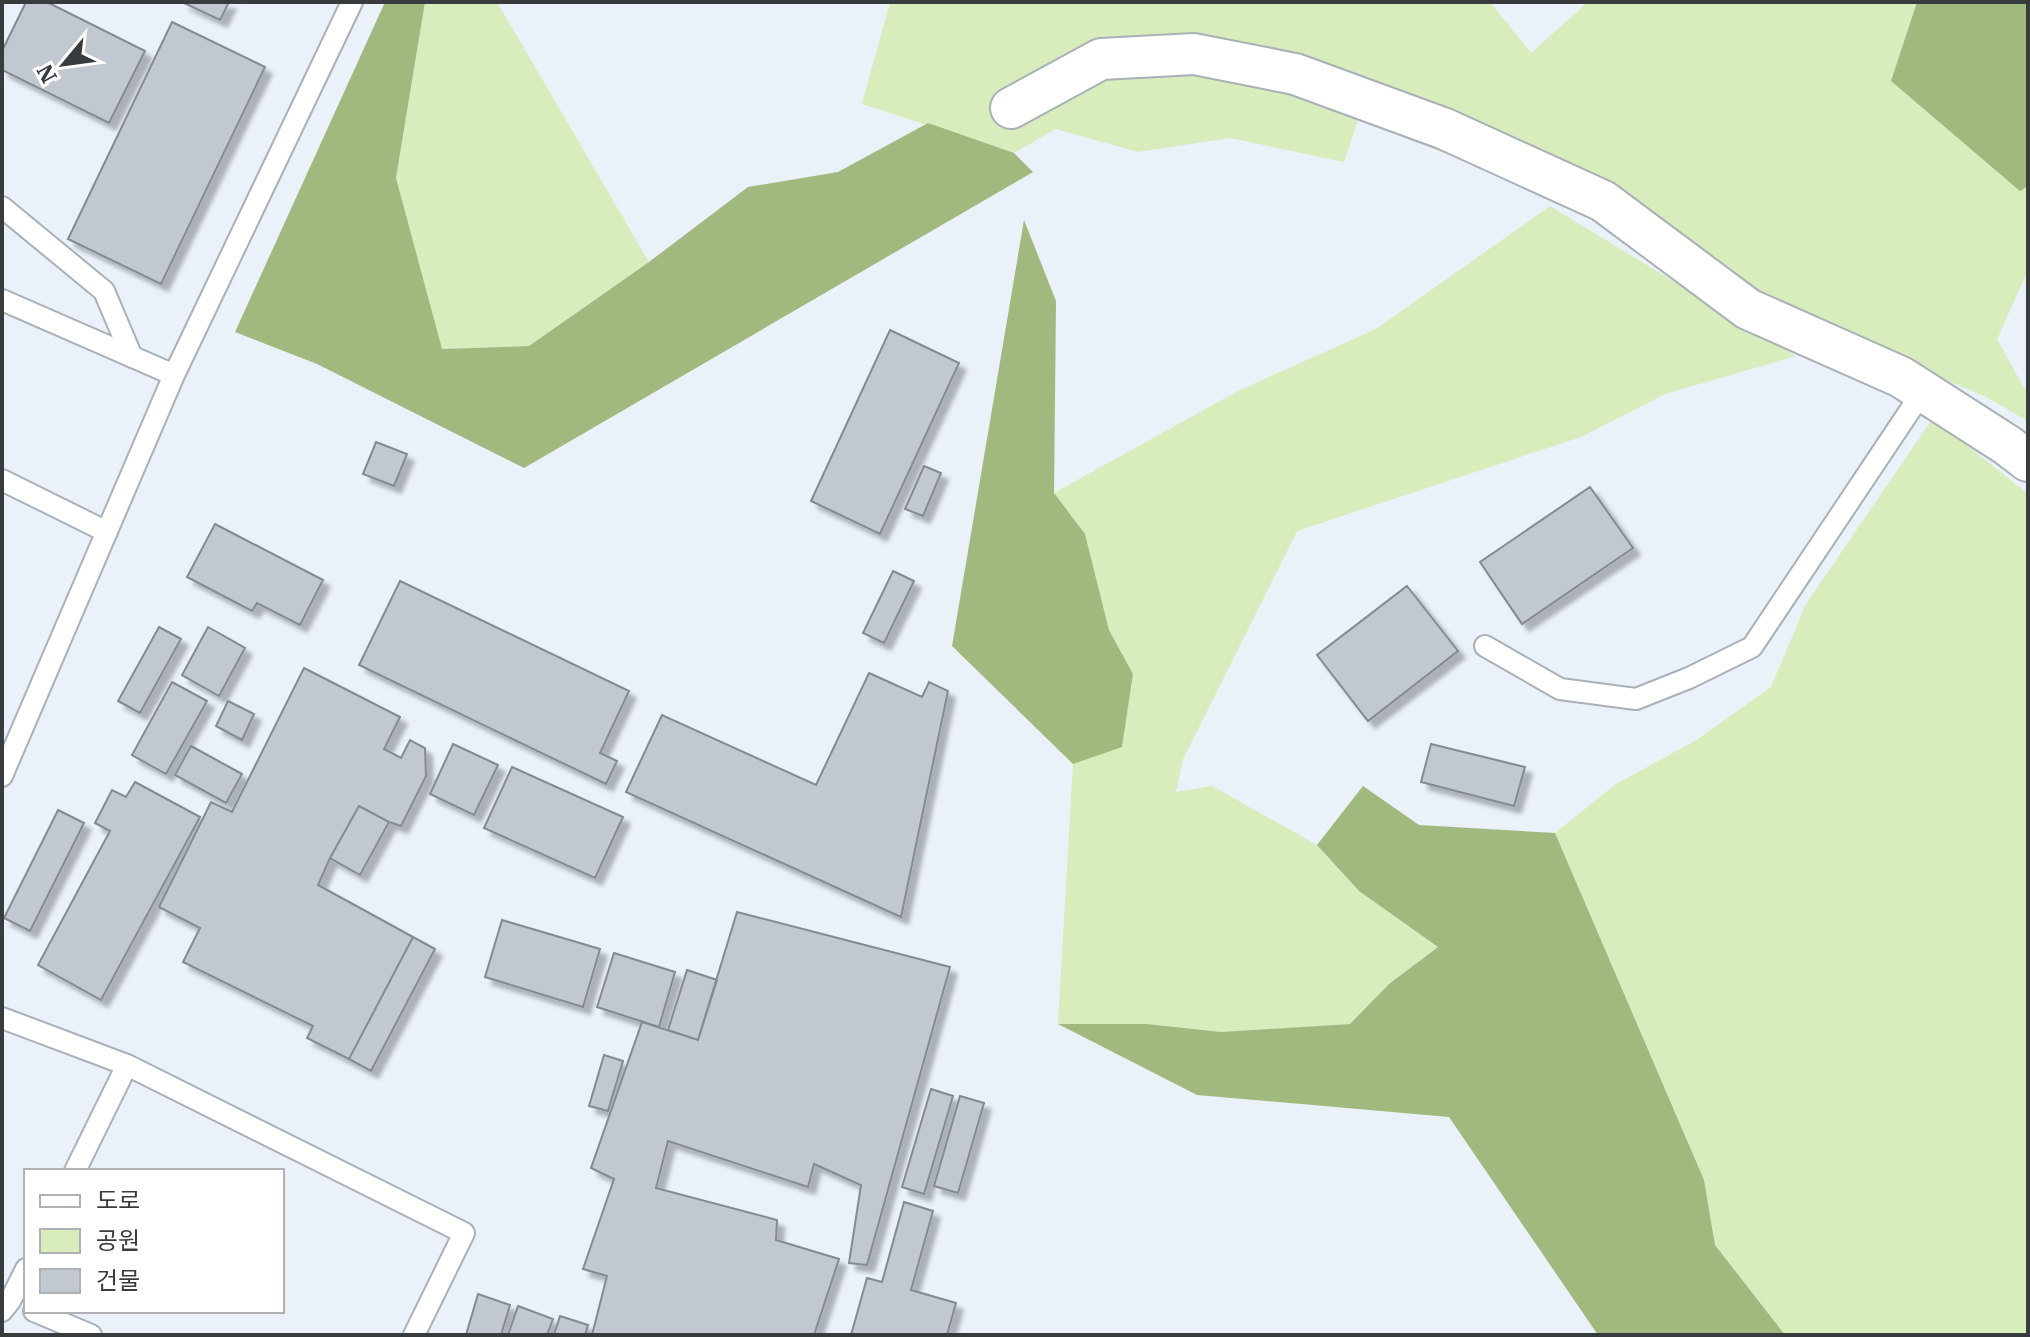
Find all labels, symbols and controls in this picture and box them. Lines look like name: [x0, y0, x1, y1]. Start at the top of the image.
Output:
north arrow: [24, 24, 104, 104]
text: N: [29, 59, 63, 89]
legend: [24, 1169, 284, 1313]
text: 도로: [96, 1184, 140, 1216]
text: 공원: [96, 1224, 140, 1256]
text: 건물: [96, 1264, 140, 1296]

